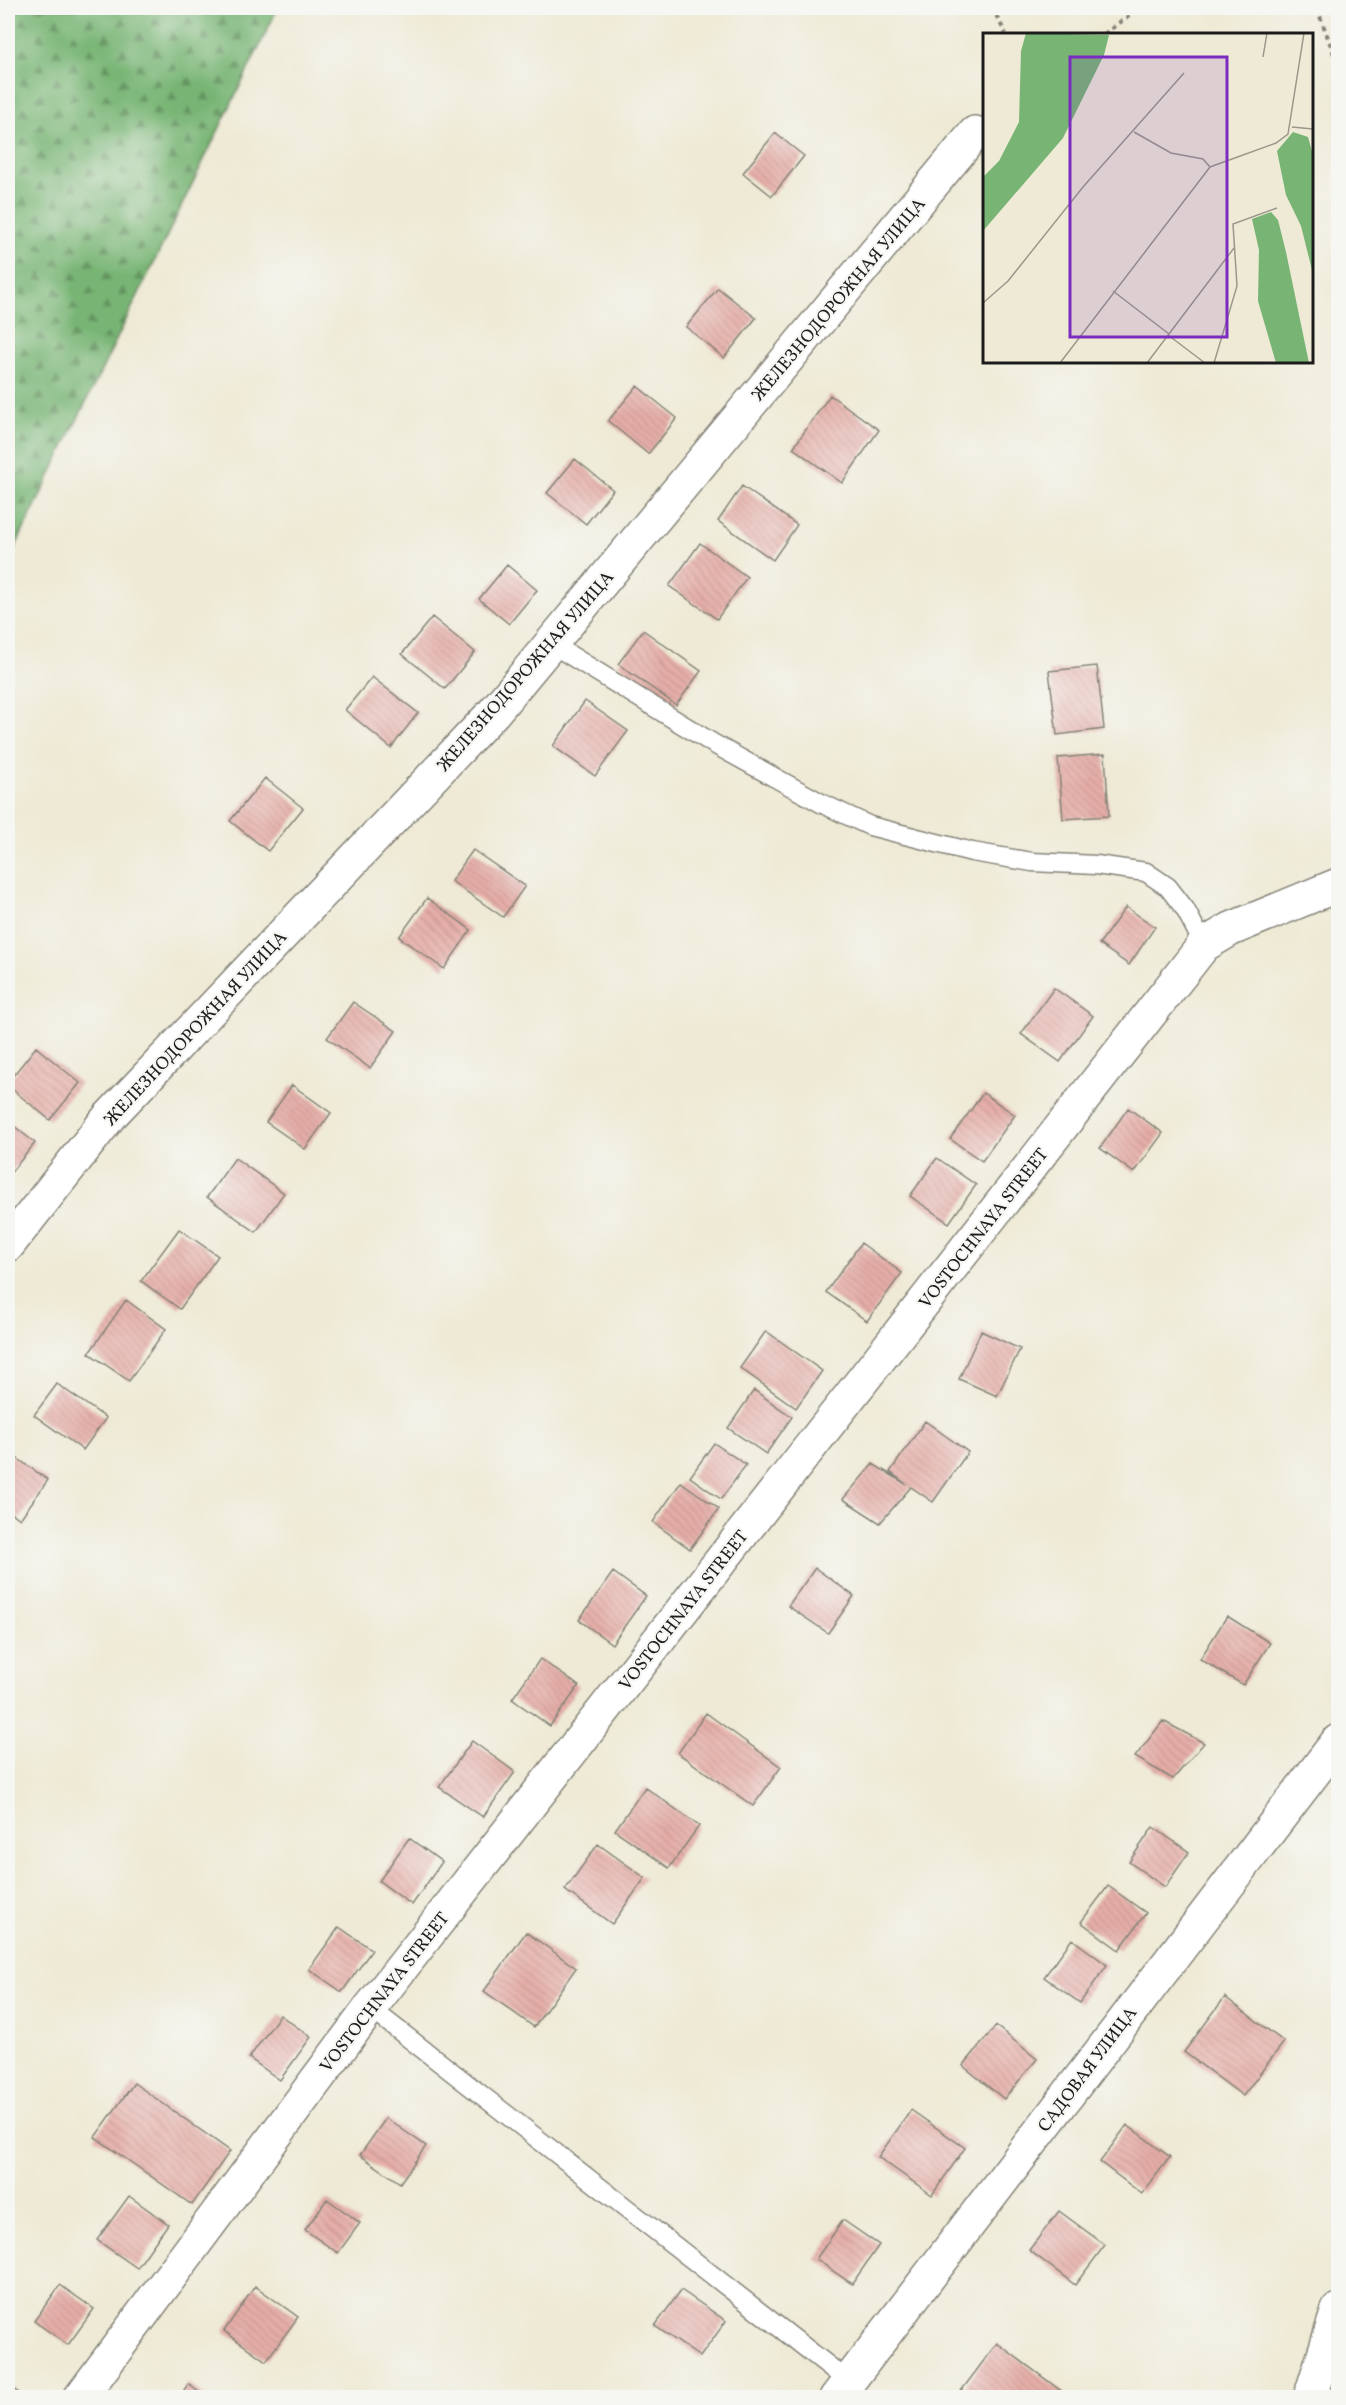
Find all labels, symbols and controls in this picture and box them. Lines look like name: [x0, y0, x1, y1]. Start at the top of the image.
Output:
inset map: [983, 33, 1313, 363]
street label: ЖЕЛЕЗНОДОРОЖНАЯ УЛИЦА: [746, 193, 932, 407]
street label: ЖЕЛЕЗНОДОРОЖНАЯ УЛИЦА: [432, 566, 621, 778]
street label: ЖЕЛЕЗНОДОРОЖНАЯ УЛИЦА: [99, 926, 294, 1132]
street label: VOSTOCHNAYA STREET: [914, 1143, 1055, 1314]
street label: VOSTOCHNAYA STREET: [614, 1525, 755, 1696]
street label: VOSTOCHNAYA STREET: [315, 1907, 456, 2078]
street label: САДОВАЯ УЛИЦА: [1033, 2002, 1144, 2138]

